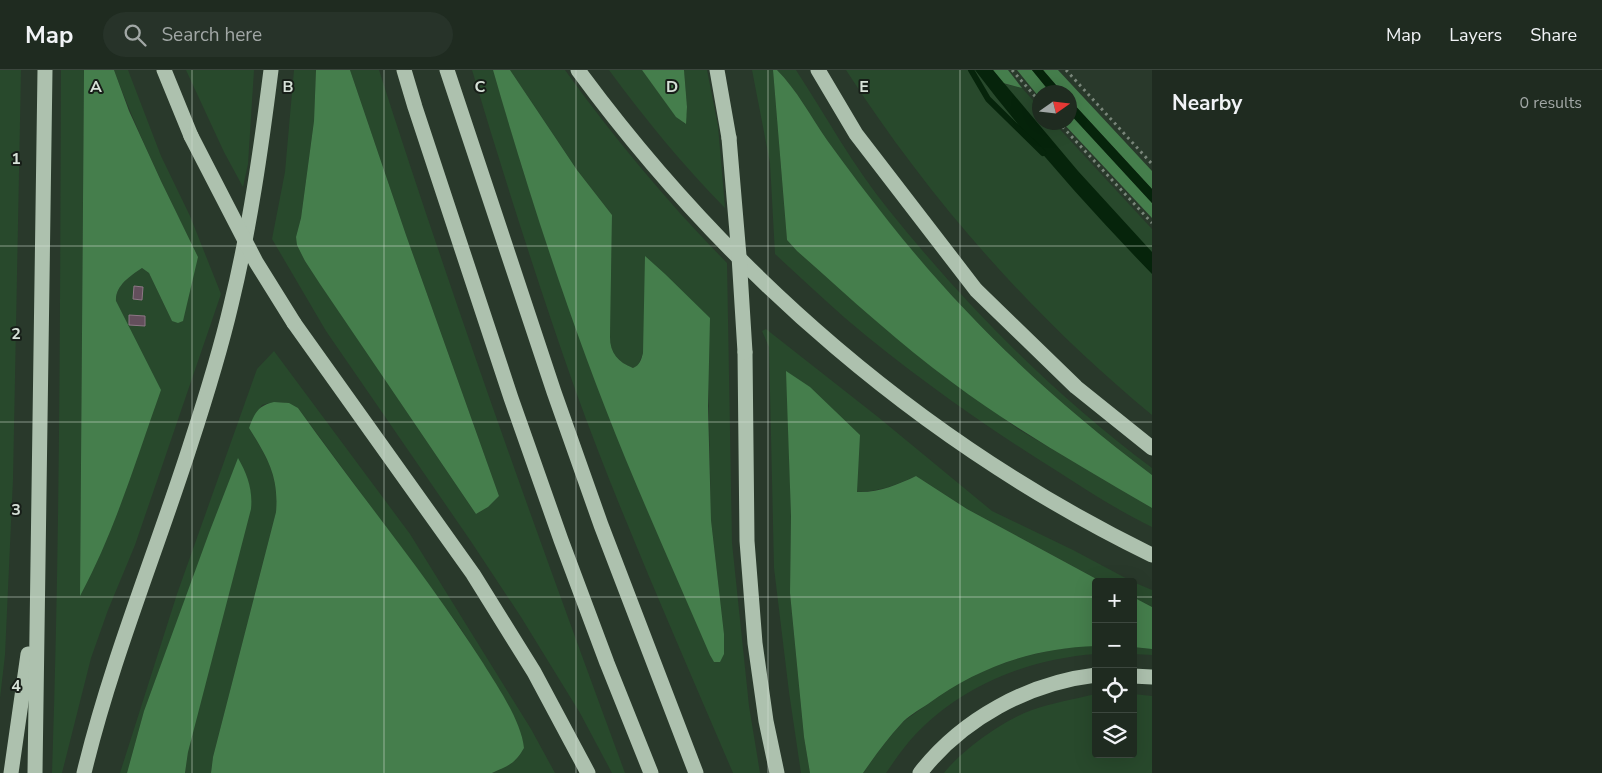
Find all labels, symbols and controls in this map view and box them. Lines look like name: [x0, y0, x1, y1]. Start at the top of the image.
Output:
search box: [103, 12, 453, 57]
text: Map: [25, 19, 73, 51]
icon: search: [121, 21, 149, 49]
text: Search here: [161, 22, 262, 48]
text: Map: [1386, 23, 1421, 47]
text: Layers: [1449, 23, 1502, 47]
text: Share: [1530, 23, 1577, 47]
text: A: [90, 76, 102, 98]
text: B: [282, 76, 294, 98]
text: C: [475, 76, 486, 98]
text: D: [666, 76, 678, 98]
text: E: [859, 76, 869, 98]
north arrow: [1032, 85, 1077, 130]
text: Nearby: [1172, 89, 1242, 117]
text: 0 results: [1520, 92, 1582, 114]
text: 1: [11, 148, 21, 170]
text: 2: [11, 323, 21, 345]
text: 3: [11, 499, 21, 521]
map controls: [1092, 578, 1137, 758]
button: +: [1092, 578, 1137, 623]
button: −: [1092, 623, 1137, 668]
button: locate: [1092, 668, 1137, 713]
text: 4: [11, 675, 21, 697]
button: layers: [1092, 713, 1137, 758]

